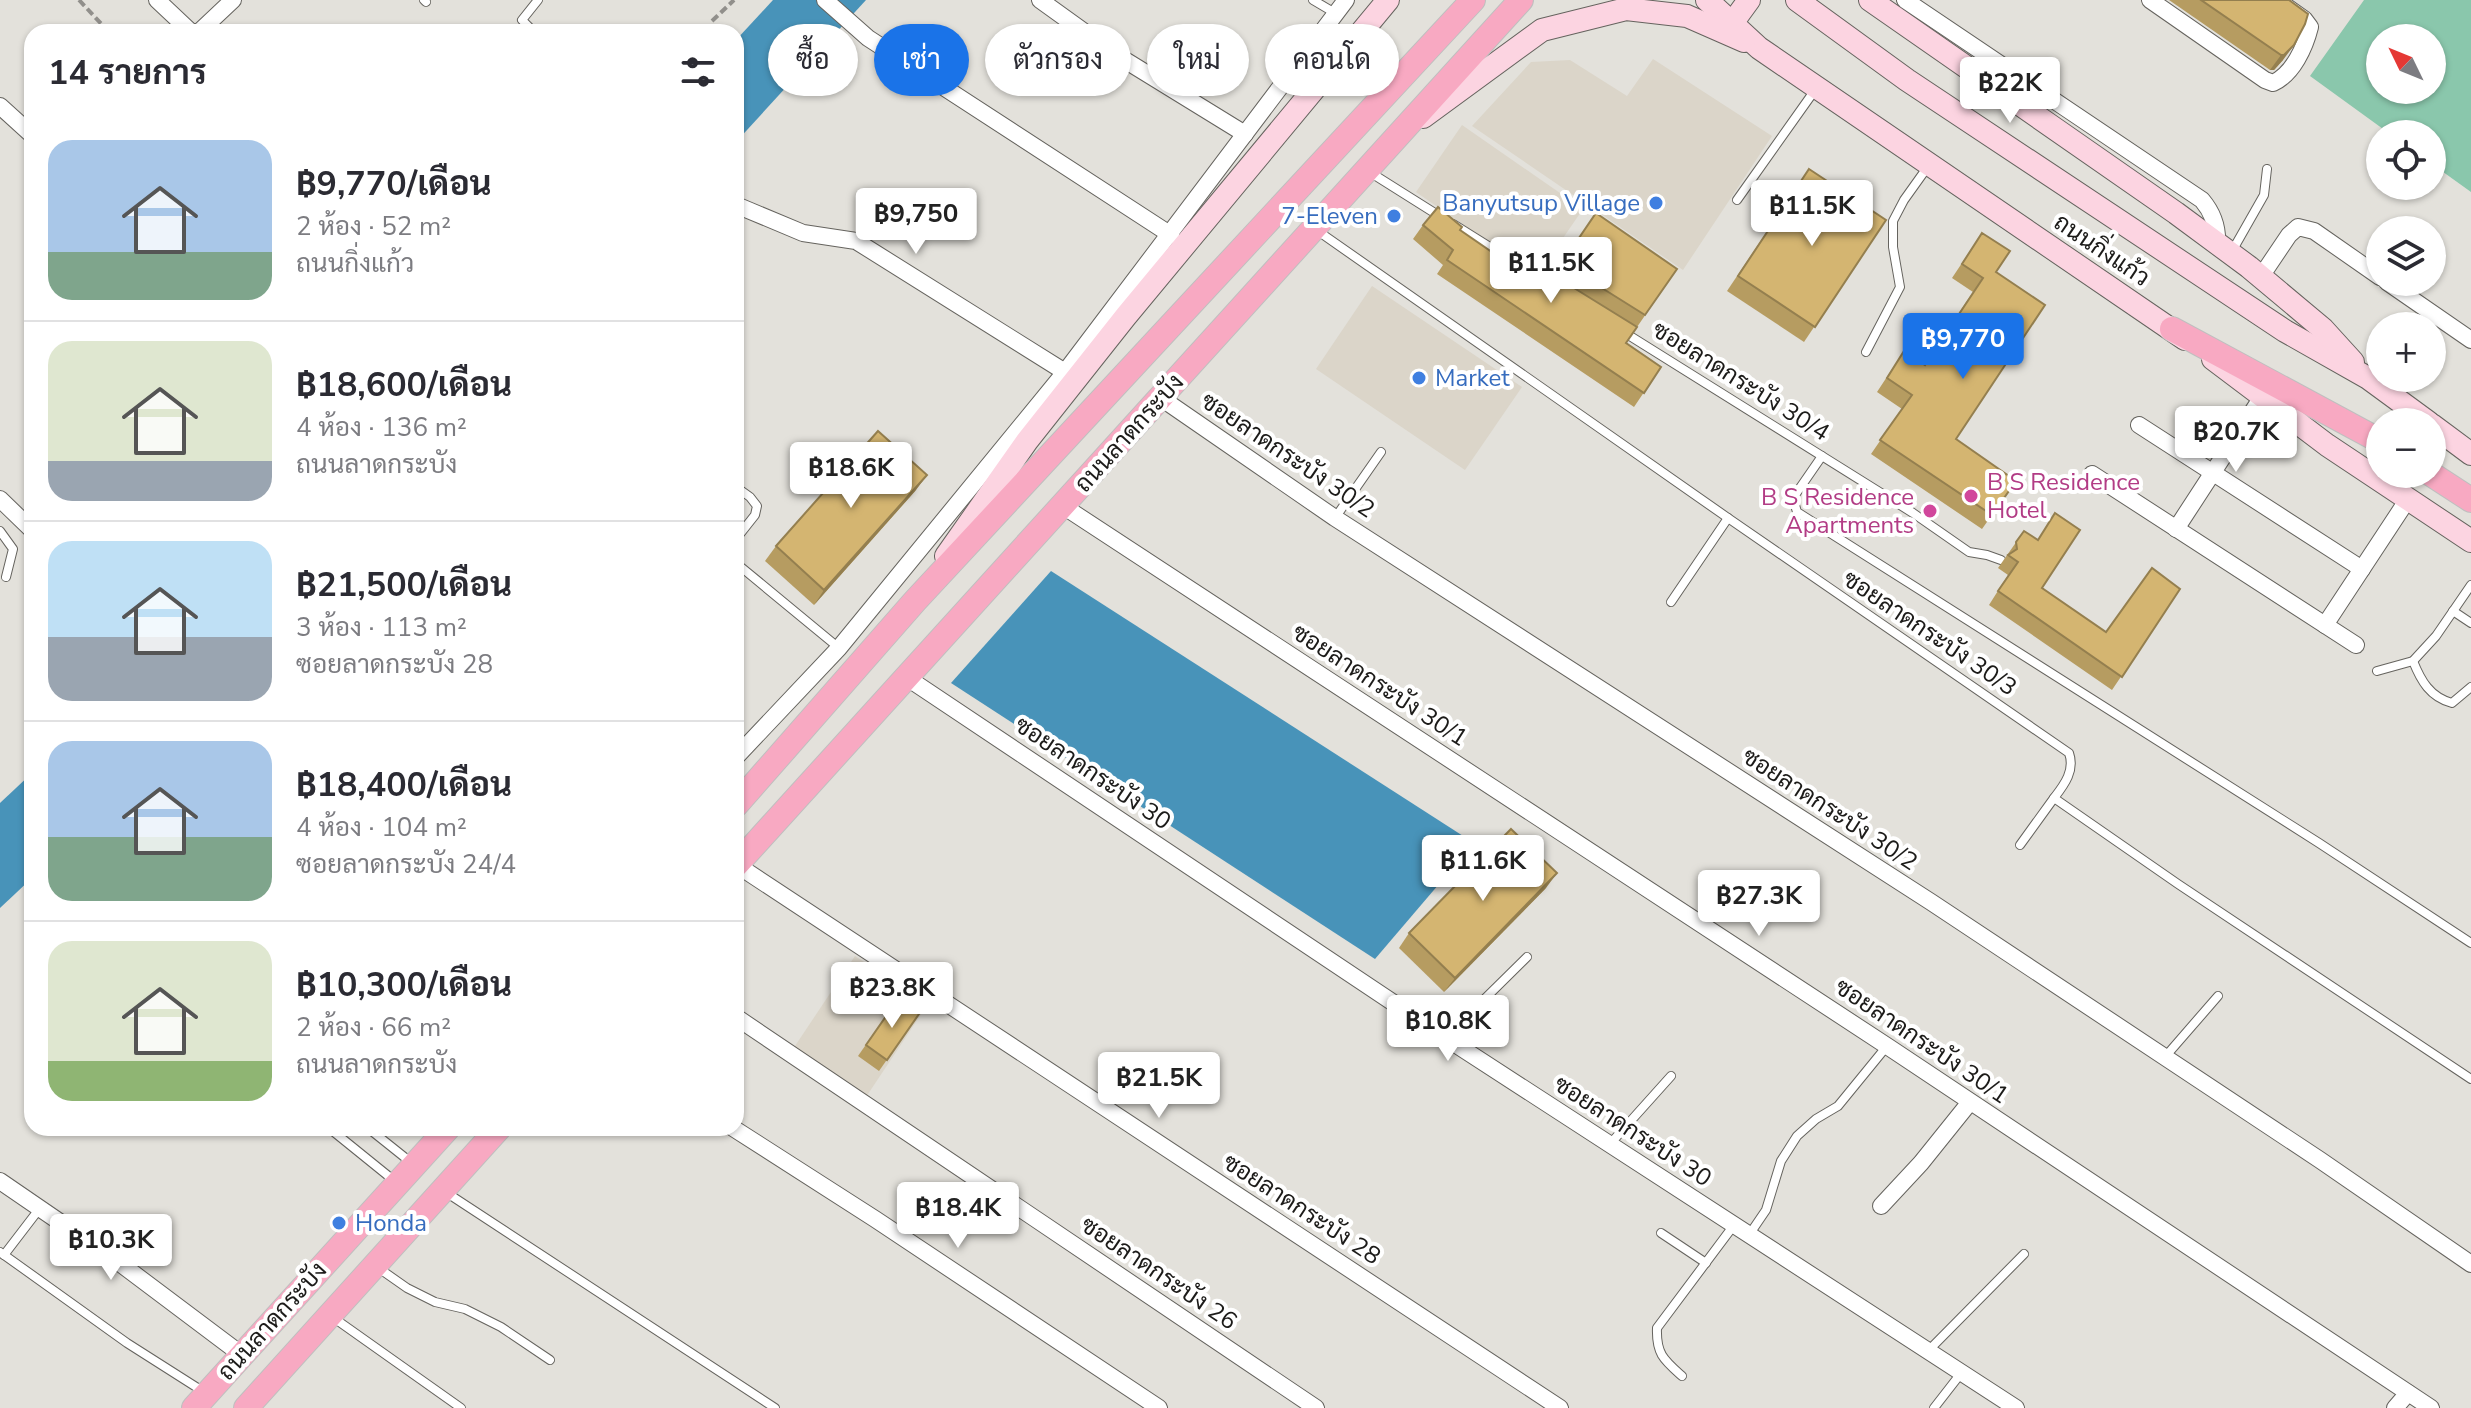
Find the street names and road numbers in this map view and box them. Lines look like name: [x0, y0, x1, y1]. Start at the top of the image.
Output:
street label: ถนนกิ่งแก้ว: [2048, 203, 2158, 294]
street label: ซอยลาดกระบัง 30/4: [1646, 314, 1836, 448]
street label: ถนนลาดกระบัง: [1067, 367, 1191, 499]
street label: ซอยลาดกระบัง 30/2: [1195, 385, 1381, 525]
street label: ซอยลาดกระบัง 30/3: [1837, 563, 2023, 703]
street label: ซอยลาดกระบัง 30/1: [1286, 616, 1474, 754]
street label: ซอยลาดกระบัง 30: [1009, 709, 1177, 837]
street label: ซอยลาดกระบัง 30/2: [1736, 740, 1924, 878]
street label: ซอยลาดกระบัง 30/1: [1829, 971, 2015, 1111]
street label: ซอยลาดกระบัง 30: [1548, 1068, 1718, 1194]
street label: ซอยลาดกระบัง 28: [1217, 1146, 1387, 1272]
street label: ซอยลาดกระบัง 26: [1075, 1209, 1243, 1337]
street label: ถนนลาดกระบัง: [210, 1255, 334, 1387]

